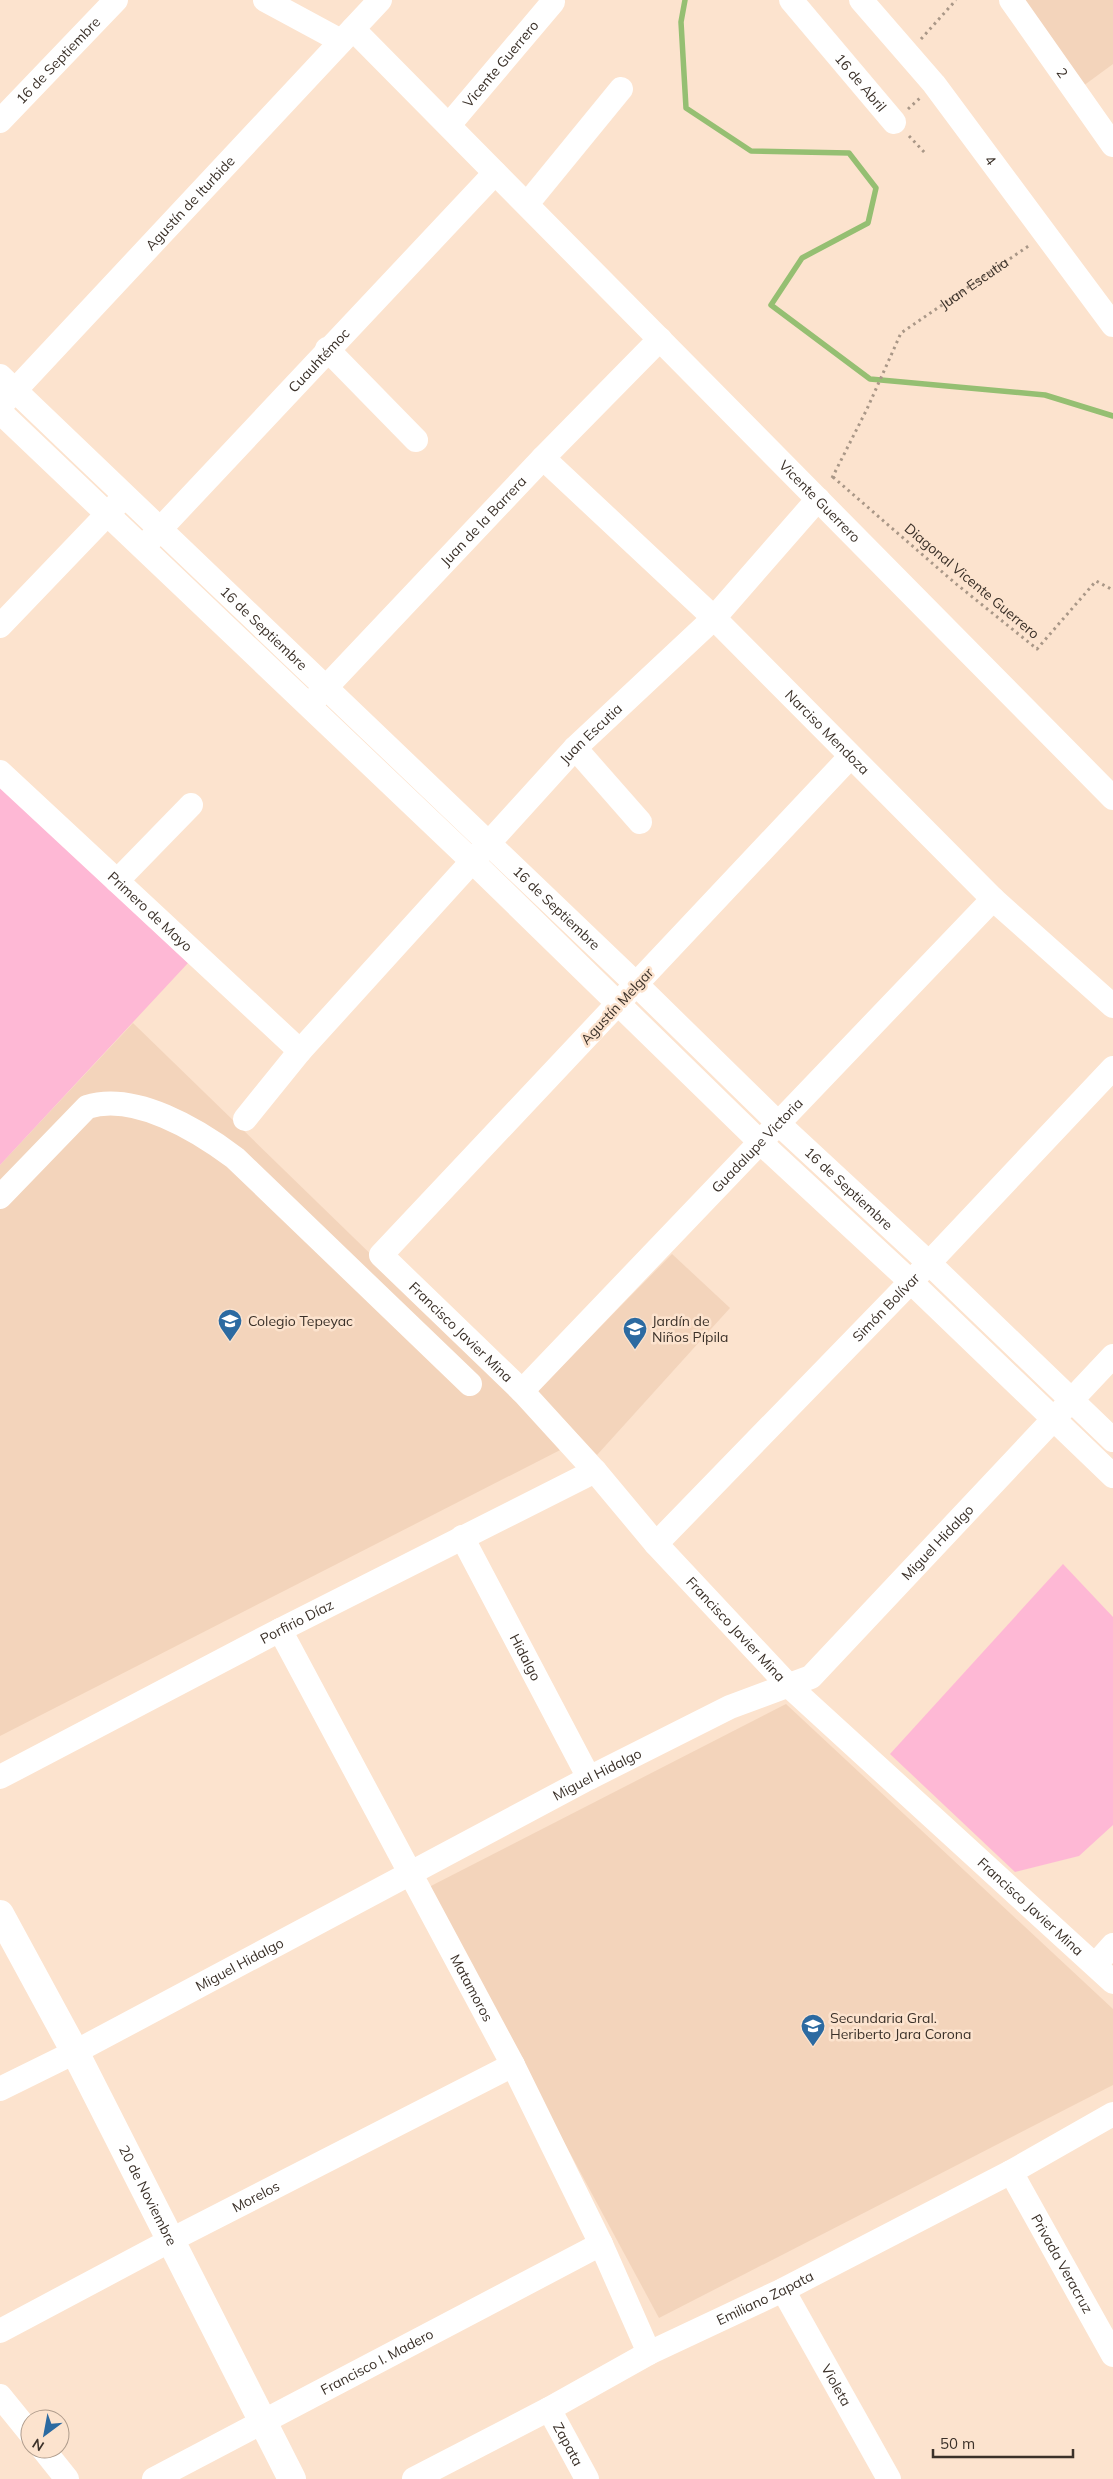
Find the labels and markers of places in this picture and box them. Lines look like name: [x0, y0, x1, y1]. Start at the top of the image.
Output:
school or university icon: Colegio Tepeyac: [217, 1308, 243, 1342]
place label: Colegio Tepeyac: [248, 1312, 353, 1330]
place label: Jardín de Niños Pípila: [652, 1312, 729, 1346]
school or university icon: Jardín de Niños Pípila: [622, 1316, 648, 1350]
place label: Secundaria Gral. Heriberto Jara Corona: [830, 2009, 971, 2043]
school or university icon: Secundaria Gral. Heriberto Jara Corona: [800, 2013, 826, 2047]

